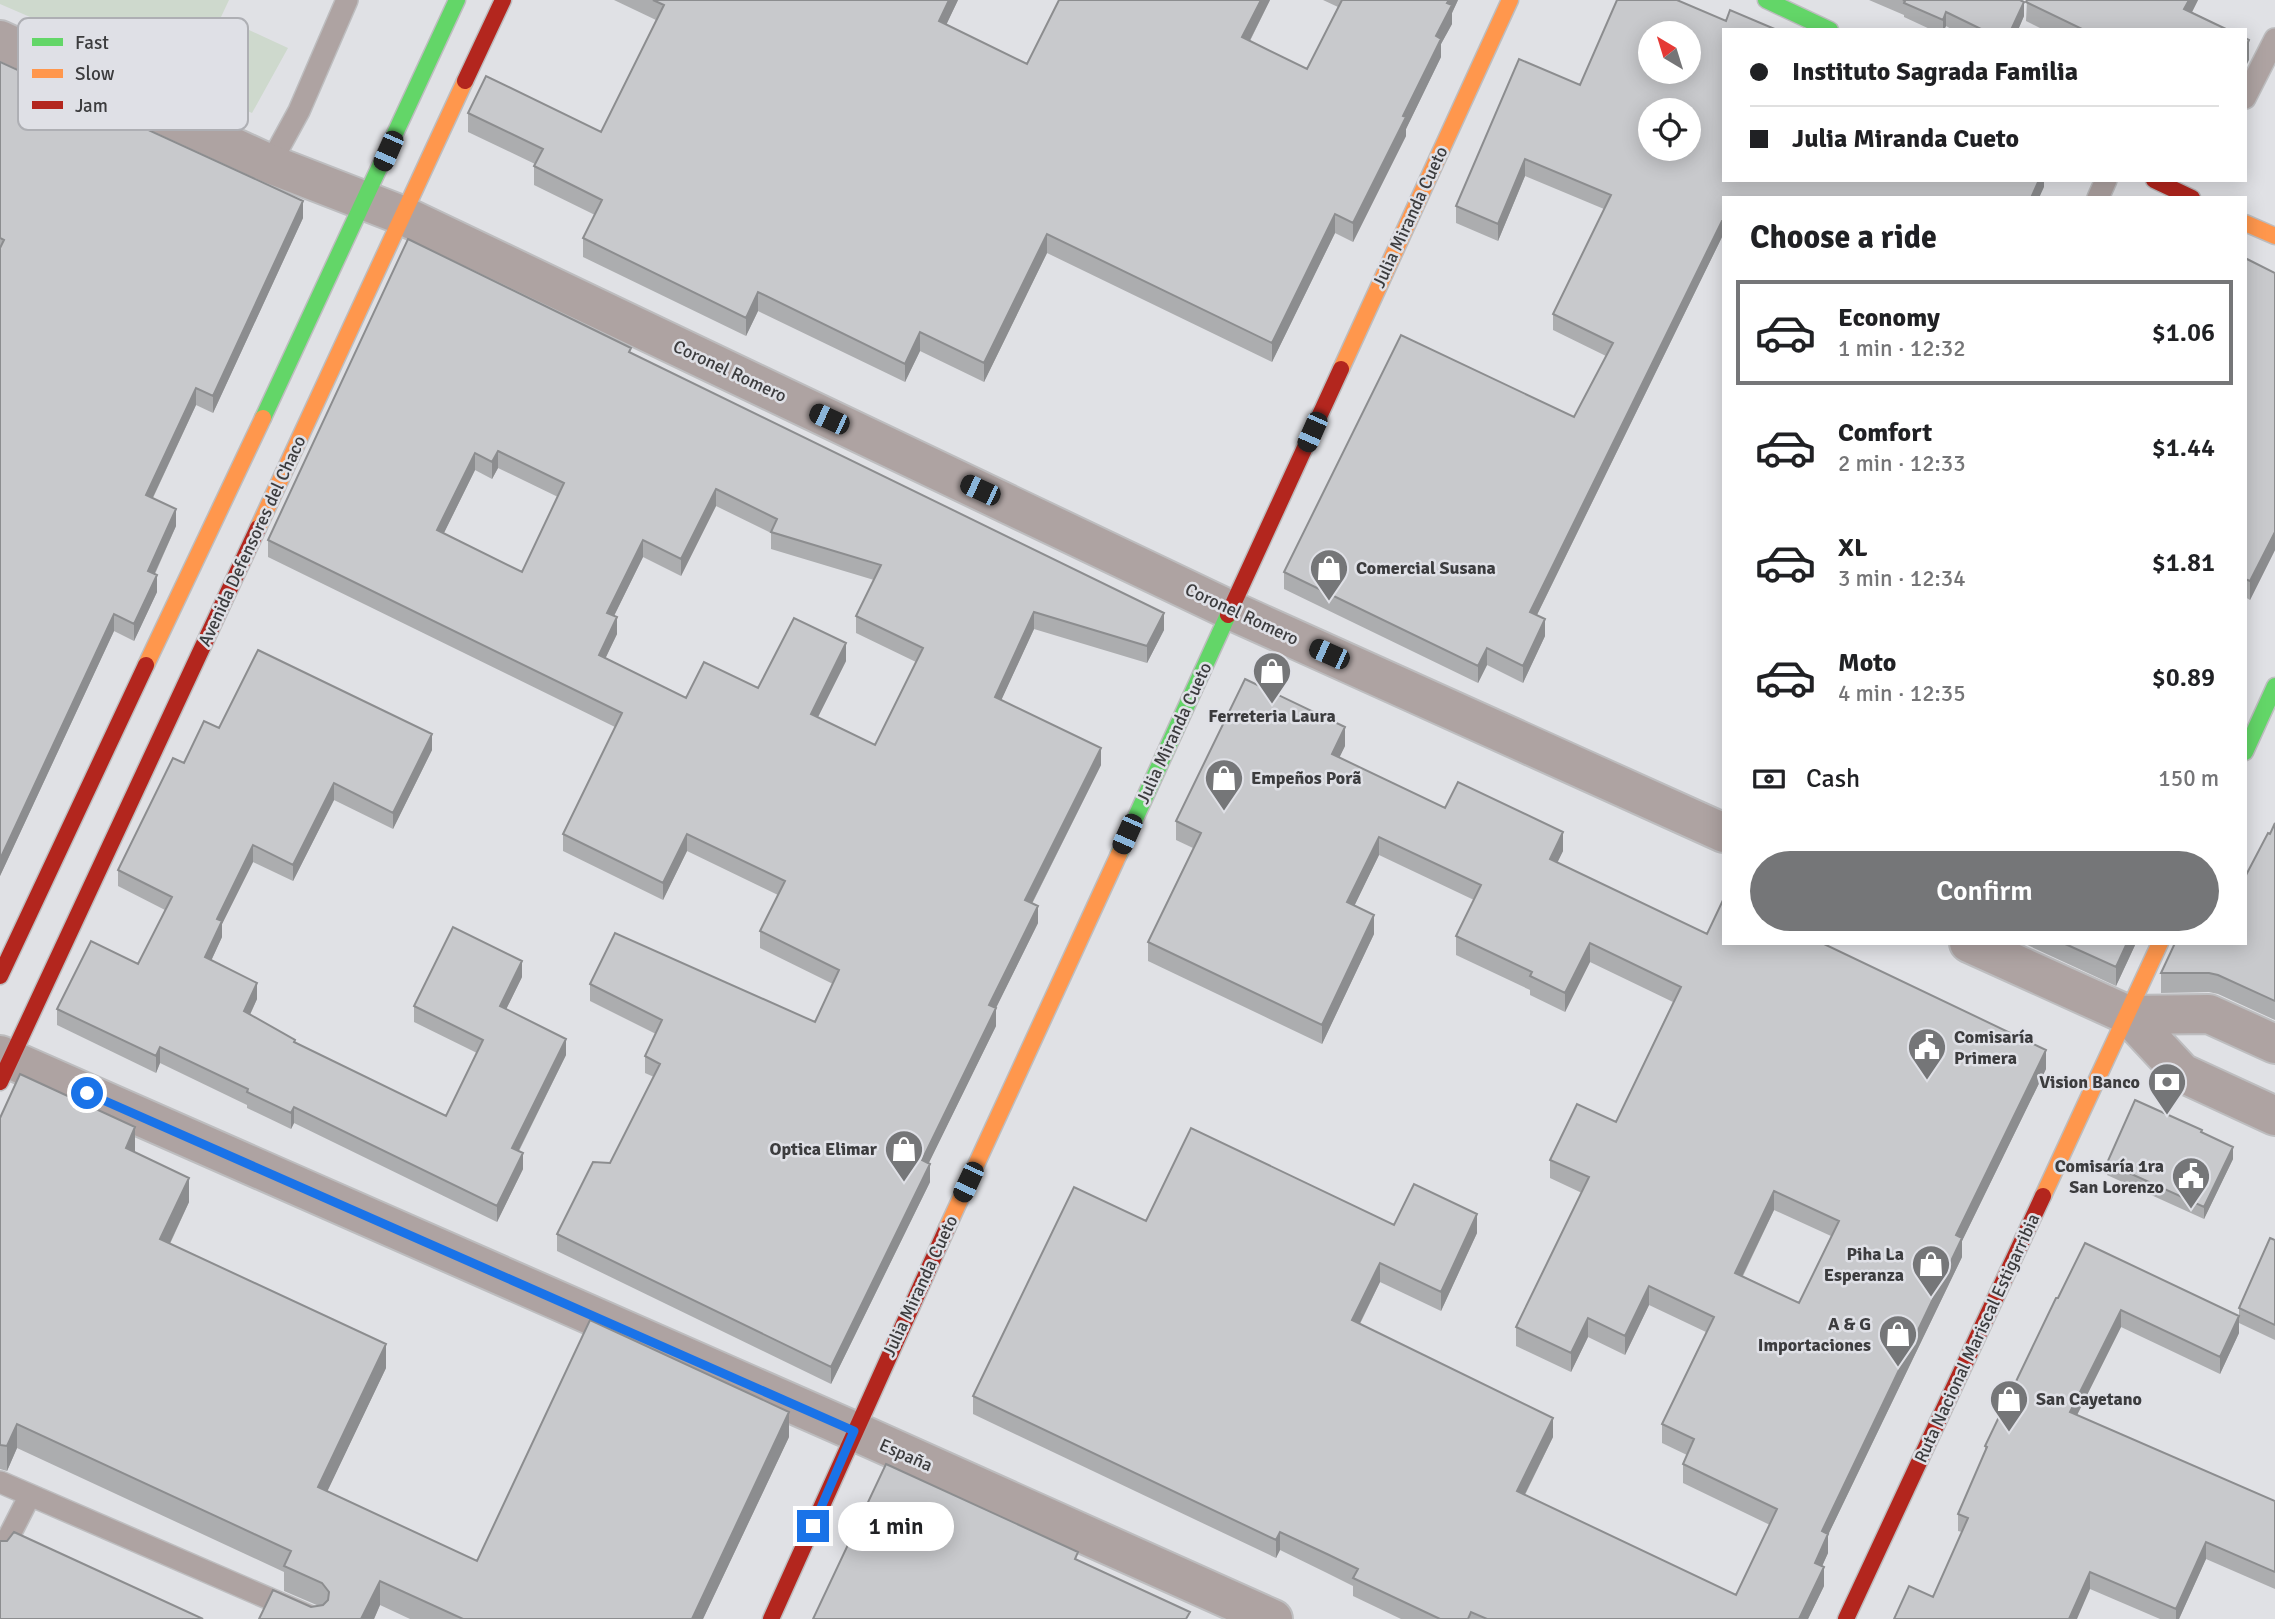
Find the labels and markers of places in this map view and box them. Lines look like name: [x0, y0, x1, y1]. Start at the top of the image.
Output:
shop icon: Comercial Susana: [1308, 547, 1350, 602]
place label: Comercial Susana: [1356, 557, 1496, 579]
shop icon: Ferreteria Laura: [1251, 650, 1293, 705]
place label: Ferreteria Laura: [1208, 705, 1336, 727]
shop icon: Empeños Porã: [1203, 757, 1245, 812]
place label: Empeños Porã: [1251, 767, 1361, 789]
public building icon: Comisaría Primera: [1906, 1026, 1948, 1081]
place label: Comisaría Primera: [1954, 1026, 2033, 1069]
bank icon: Vision Banco: [2146, 1061, 2188, 1116]
place label: Vision Banco: [2039, 1071, 2140, 1093]
shop icon: Optica Elimar: [883, 1128, 925, 1183]
place label: Optica Elimar: [769, 1138, 878, 1160]
place label: Comisaría 1ra San Lorenzo: [2055, 1155, 2164, 1198]
public building icon: Comisaría 1ra San Lorenzo: [2170, 1155, 2212, 1210]
place label: Piha La Esperanza: [1824, 1243, 1904, 1286]
shop icon: Piha La Esperanza: [1910, 1243, 1952, 1298]
place label: A & G Importaciones: [1758, 1313, 1871, 1356]
shop icon: A & G Importaciones: [1877, 1313, 1919, 1368]
shop icon: San Cayetano: [1988, 1378, 2030, 1433]
place label: San Cayetano: [2036, 1388, 2142, 1410]

